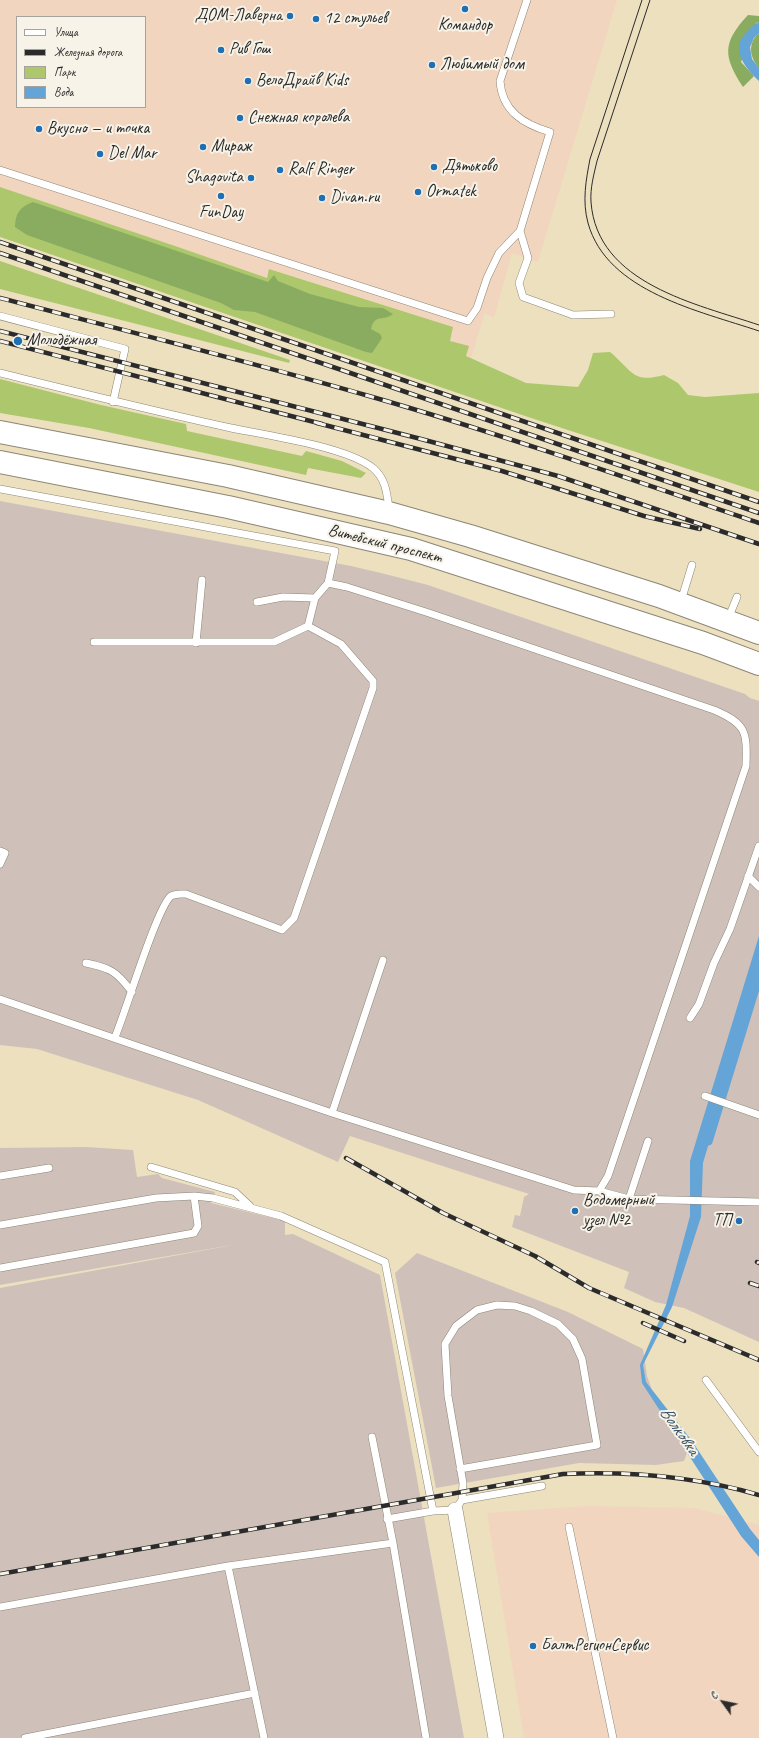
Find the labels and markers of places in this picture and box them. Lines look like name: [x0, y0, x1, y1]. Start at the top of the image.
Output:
marker: Командор: [460, 4, 470, 14]
place label: ДОМ-Лаверна: [195, 6, 282, 26]
place label: 12 стульев: [324, 9, 387, 29]
marker: ДОМ-Лаверна: [285, 11, 295, 21]
marker: 12 стульев: [311, 14, 321, 24]
place label: Командор: [438, 16, 492, 36]
place label: Рив Гош: [229, 40, 271, 60]
marker: Рив Гош: [216, 45, 226, 55]
place label: Любимый дом: [440, 55, 524, 75]
marker: Любимый дом: [427, 60, 437, 70]
place label: ВелоДрайв Kids: [256, 71, 348, 91]
marker: ВелоДрайв Kids: [243, 76, 253, 86]
place label: Снежная королева: [248, 108, 349, 128]
marker: Снежная королева: [235, 113, 245, 123]
place label: Вкусно — и точка: [47, 119, 149, 139]
marker: Вкусно — и точка: [34, 124, 44, 134]
place label: Мираж: [211, 137, 251, 157]
marker: Мираж: [198, 142, 208, 152]
place label: Del Mar: [108, 144, 156, 164]
marker: Del Mar: [95, 149, 105, 159]
place label: Дятьково: [442, 157, 497, 177]
place label: Ralf Ringer: [288, 160, 354, 180]
marker: Дятьково: [429, 162, 439, 172]
marker: Ralf Ringer: [275, 165, 285, 175]
place label: Shagovita: [185, 168, 243, 188]
marker: Shagovita: [246, 173, 256, 183]
place label: Ormatek: [426, 182, 476, 202]
marker: Ormatek: [413, 187, 423, 197]
place label: Divan.ru: [330, 188, 379, 208]
marker: FunDay: [216, 191, 226, 201]
marker: Divan.ru: [317, 193, 327, 203]
place label: FunDay: [199, 203, 243, 223]
place label: Молодёжная: [27, 331, 96, 351]
marker: Молодёжная: [12, 335, 24, 347]
place label: Водомерный узел №2: [583, 1191, 655, 1231]
marker: Водомерный узел №2: [570, 1206, 580, 1216]
place label: ТП: [713, 1211, 731, 1231]
marker: ТП: [734, 1216, 744, 1226]
place label: БалтРегионСервис: [541, 1636, 648, 1656]
marker: БалтРегионСервис: [528, 1641, 538, 1651]

